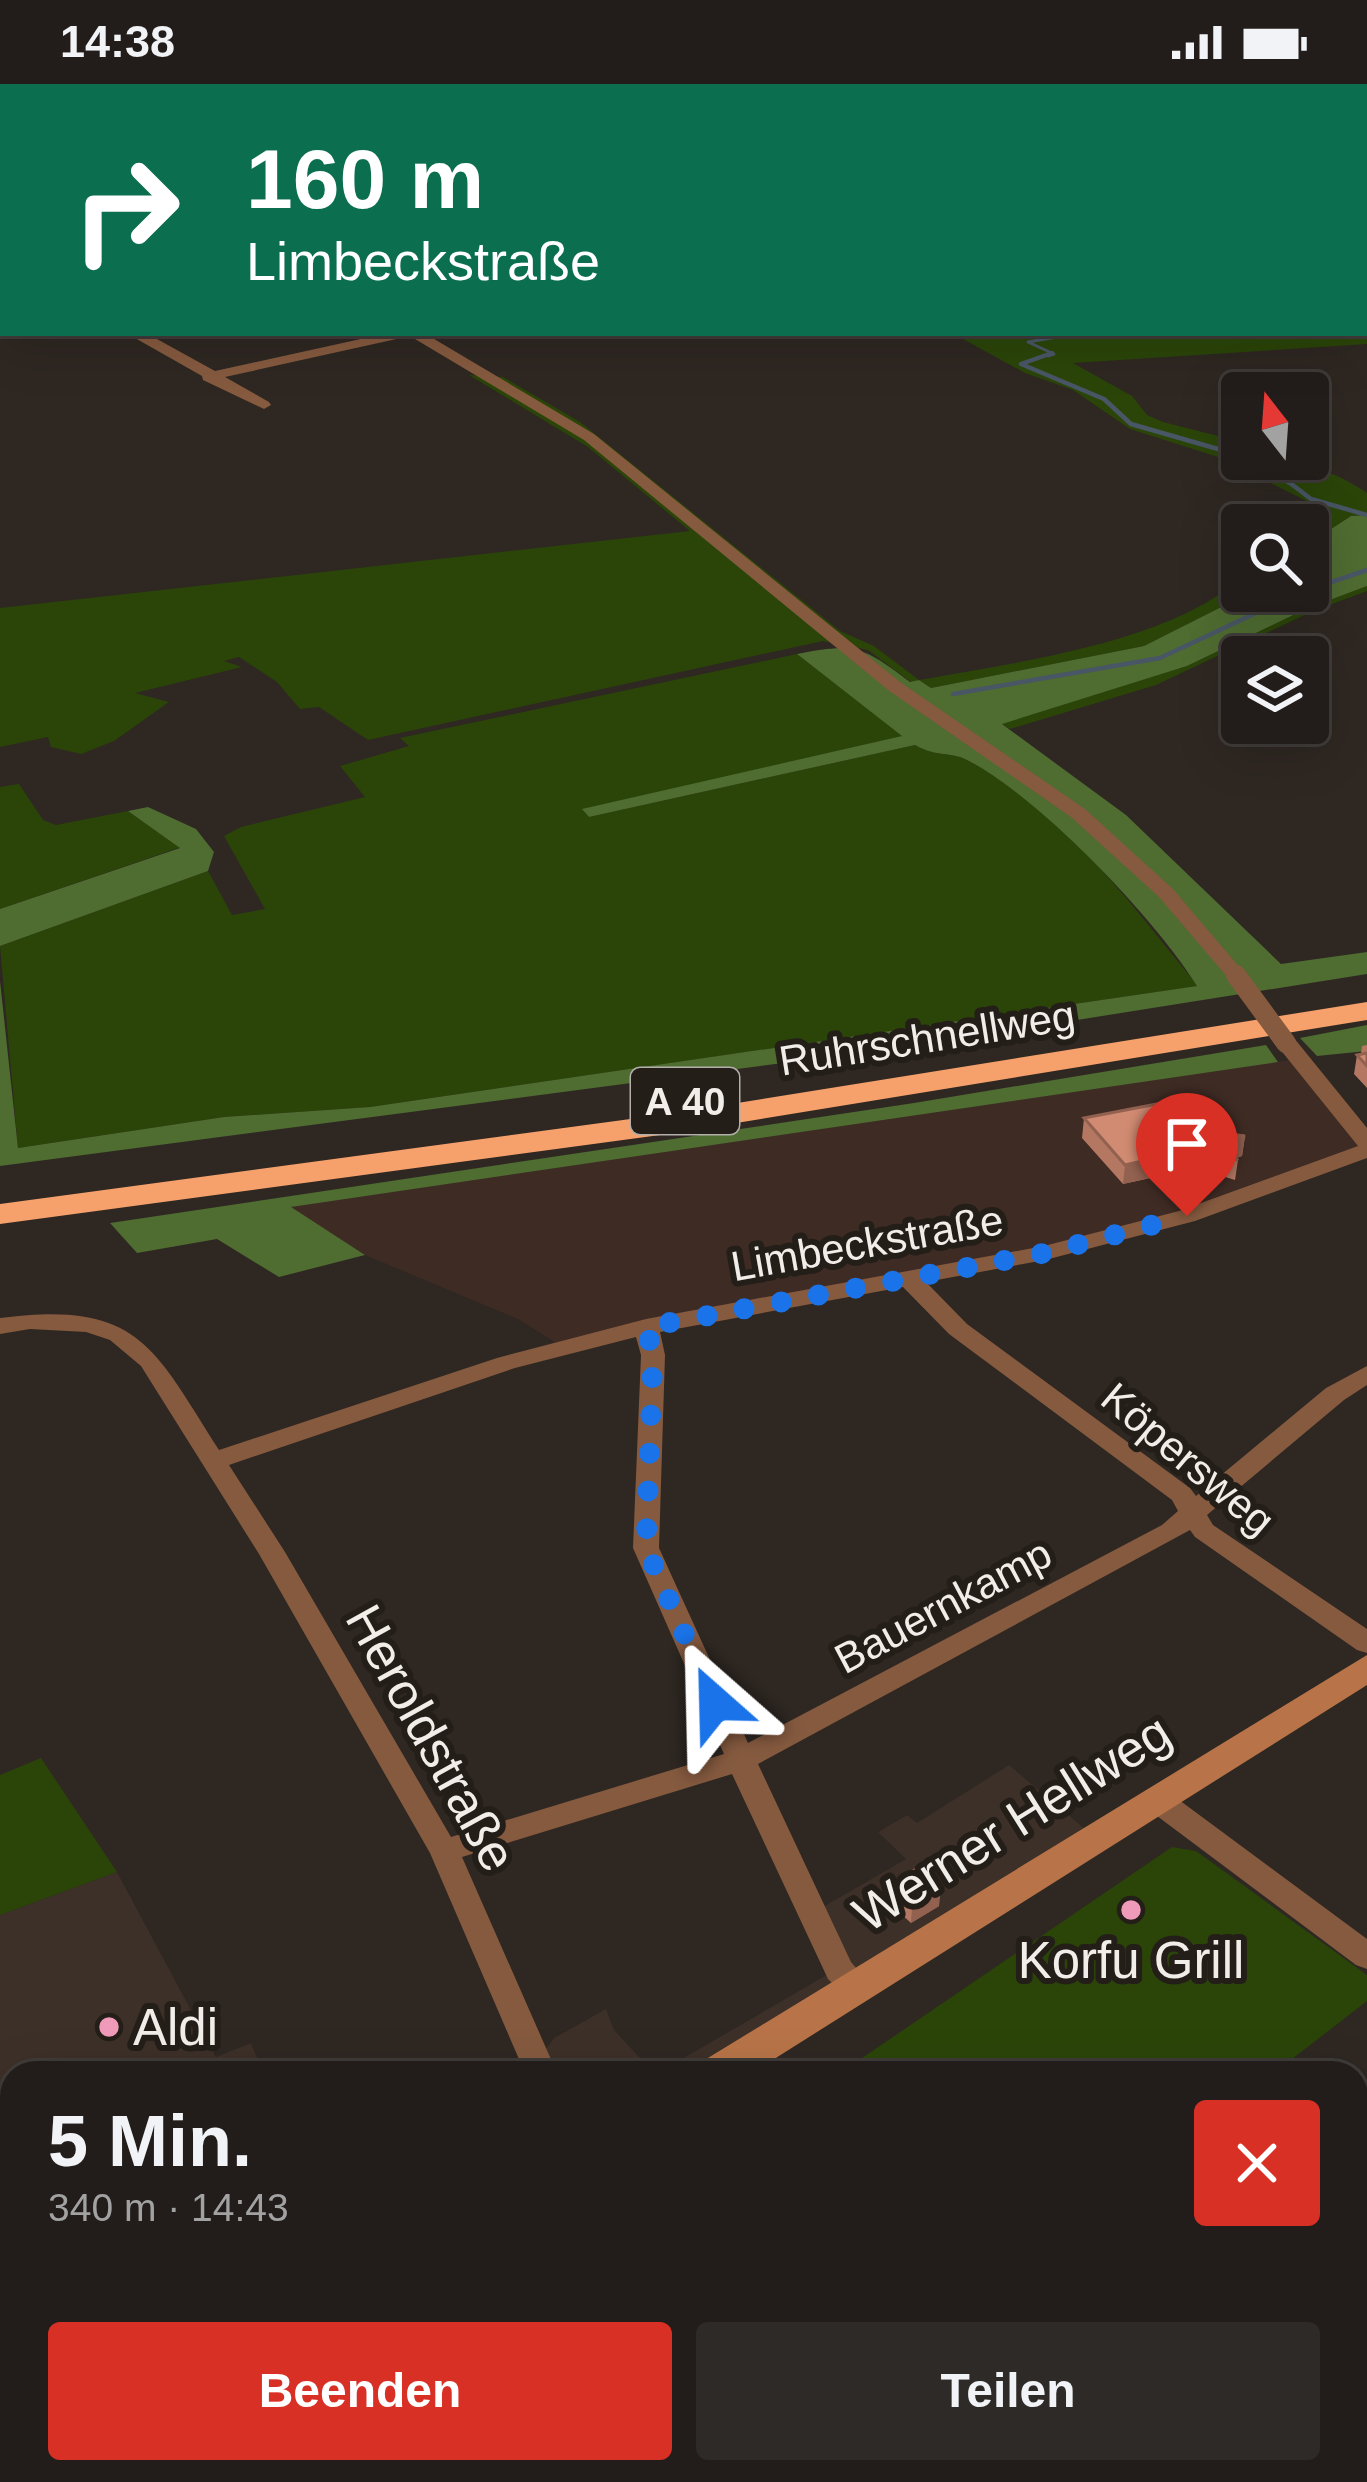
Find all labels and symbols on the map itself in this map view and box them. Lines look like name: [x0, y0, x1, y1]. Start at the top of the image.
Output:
north arrow: [1221, 372, 1329, 480]
street label: Ruhrschnellweg: [776, 991, 1078, 1085]
road number: A 40: [631, 1068, 739, 1134]
pin: [1136, 1093, 1238, 1216]
street label: Limbeckstraße: [727, 1196, 1007, 1290]
street label: Köpersweg: [1092, 1373, 1284, 1545]
street label: Bauernkamp: [827, 1529, 1059, 1683]
street label: Heroldstraße: [335, 1595, 527, 1881]
position arrow: [652, 1640, 778, 1766]
street label: Werner Hellweg: [843, 1703, 1181, 1943]
marker: Korfu Grill: [1118, 1897, 1144, 1923]
place label: Korfu Grill: [1018, 1932, 1244, 1989]
place label: Aldi: [133, 1999, 218, 2056]
marker: Aldi: [96, 2014, 122, 2040]

